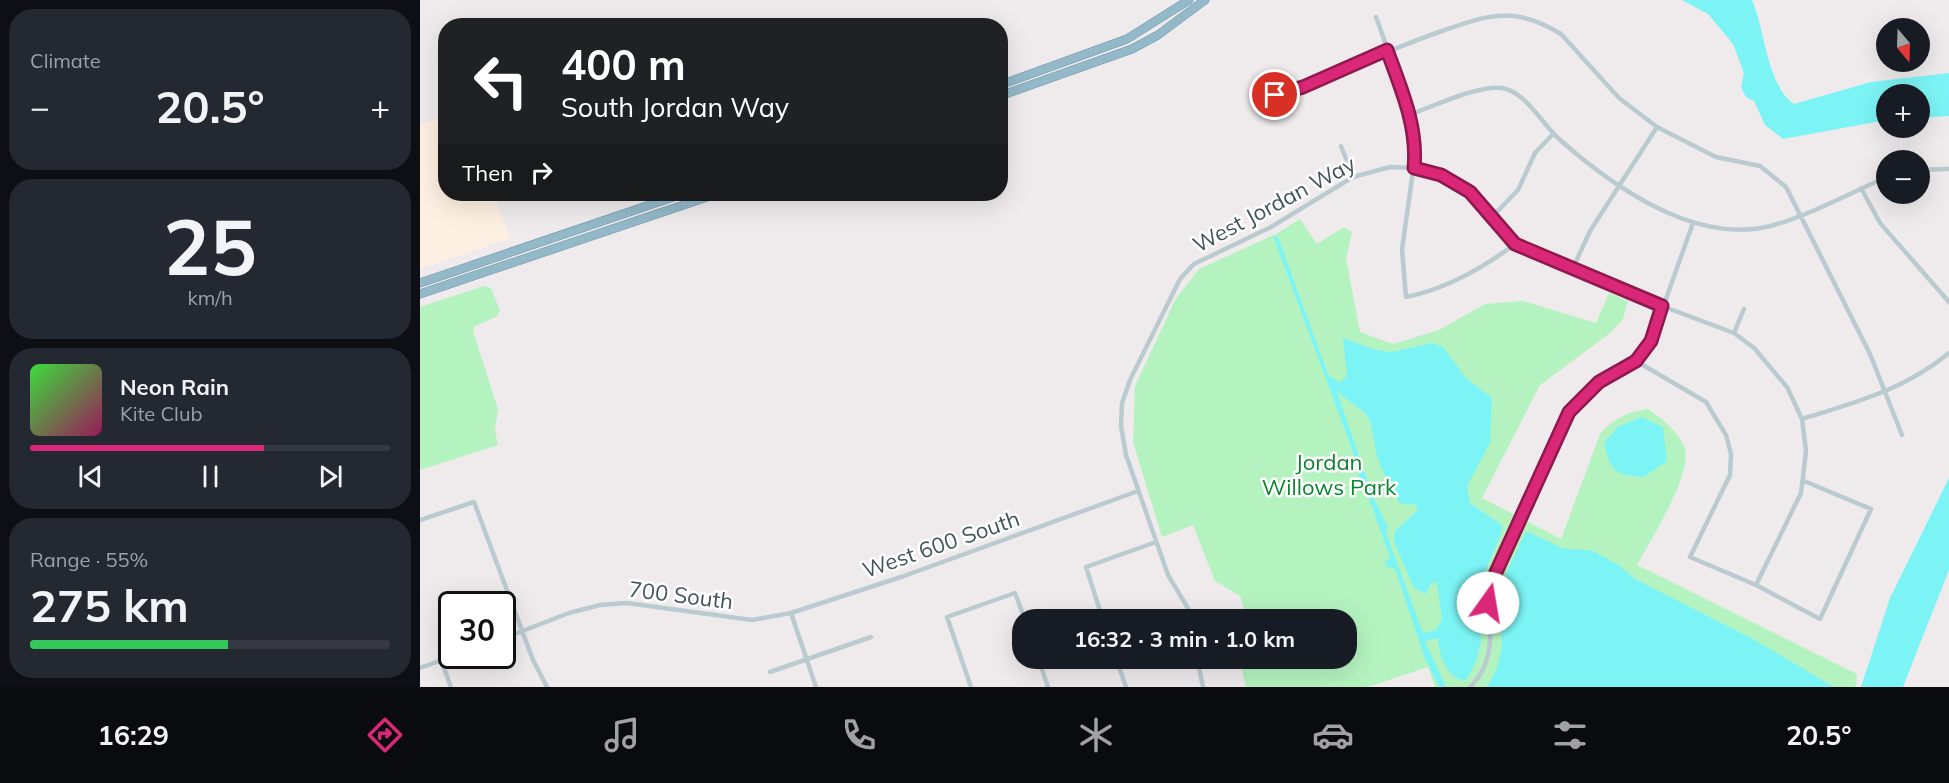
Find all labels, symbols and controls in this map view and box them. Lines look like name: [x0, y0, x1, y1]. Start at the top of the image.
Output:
north arrow: [1876, 18, 1930, 72]
map controls: [1876, 18, 1930, 204]
text: 400 m: [561, 38, 686, 91]
icon: left: [462, 42, 540, 120]
text: Climate: [30, 48, 101, 73]
pin: [1249, 69, 1300, 120]
text: 20.5°: [155, 78, 265, 134]
icon: arrive: [1258, 78, 1291, 111]
button: +: [1876, 84, 1930, 138]
text: −: [30, 86, 50, 127]
text: +: [370, 86, 390, 127]
text: South Jordan Way: [561, 90, 789, 124]
street label: West Jordan Way: [1188, 149, 1360, 259]
button: −: [1876, 150, 1930, 204]
icon: right: [525, 156, 558, 189]
text: Then: [462, 159, 513, 187]
text: 25: [163, 197, 257, 295]
text: km/h: [187, 285, 233, 310]
text: Neon Rain: [120, 373, 229, 401]
text: Kite Club: [120, 401, 202, 426]
park label: Jordan Willows Park: [1262, 448, 1397, 501]
icon: previous: [74, 460, 107, 493]
icon: pause: [194, 460, 227, 493]
icon: next: [314, 460, 347, 493]
street label: West 600 South: [859, 504, 1023, 584]
text: Range · 55%: [30, 547, 148, 572]
position arrow: [1456, 571, 1520, 635]
street label: 700 South: [627, 575, 735, 615]
text: 275 km: [30, 577, 189, 633]
speed limit sign: 30: [438, 591, 516, 669]
text: 16:32 · 3 min · 1.0 km: [1074, 625, 1295, 653]
icon: directions: [364, 714, 406, 756]
icon: music: [601, 714, 643, 756]
icon: phone: [838, 714, 880, 756]
icon: climate: [1075, 714, 1117, 756]
icon: car: [1312, 714, 1354, 756]
icon: filters: [1549, 714, 1591, 756]
text: 16:29: [97, 718, 169, 752]
text: 20.5°: [1786, 718, 1851, 752]

